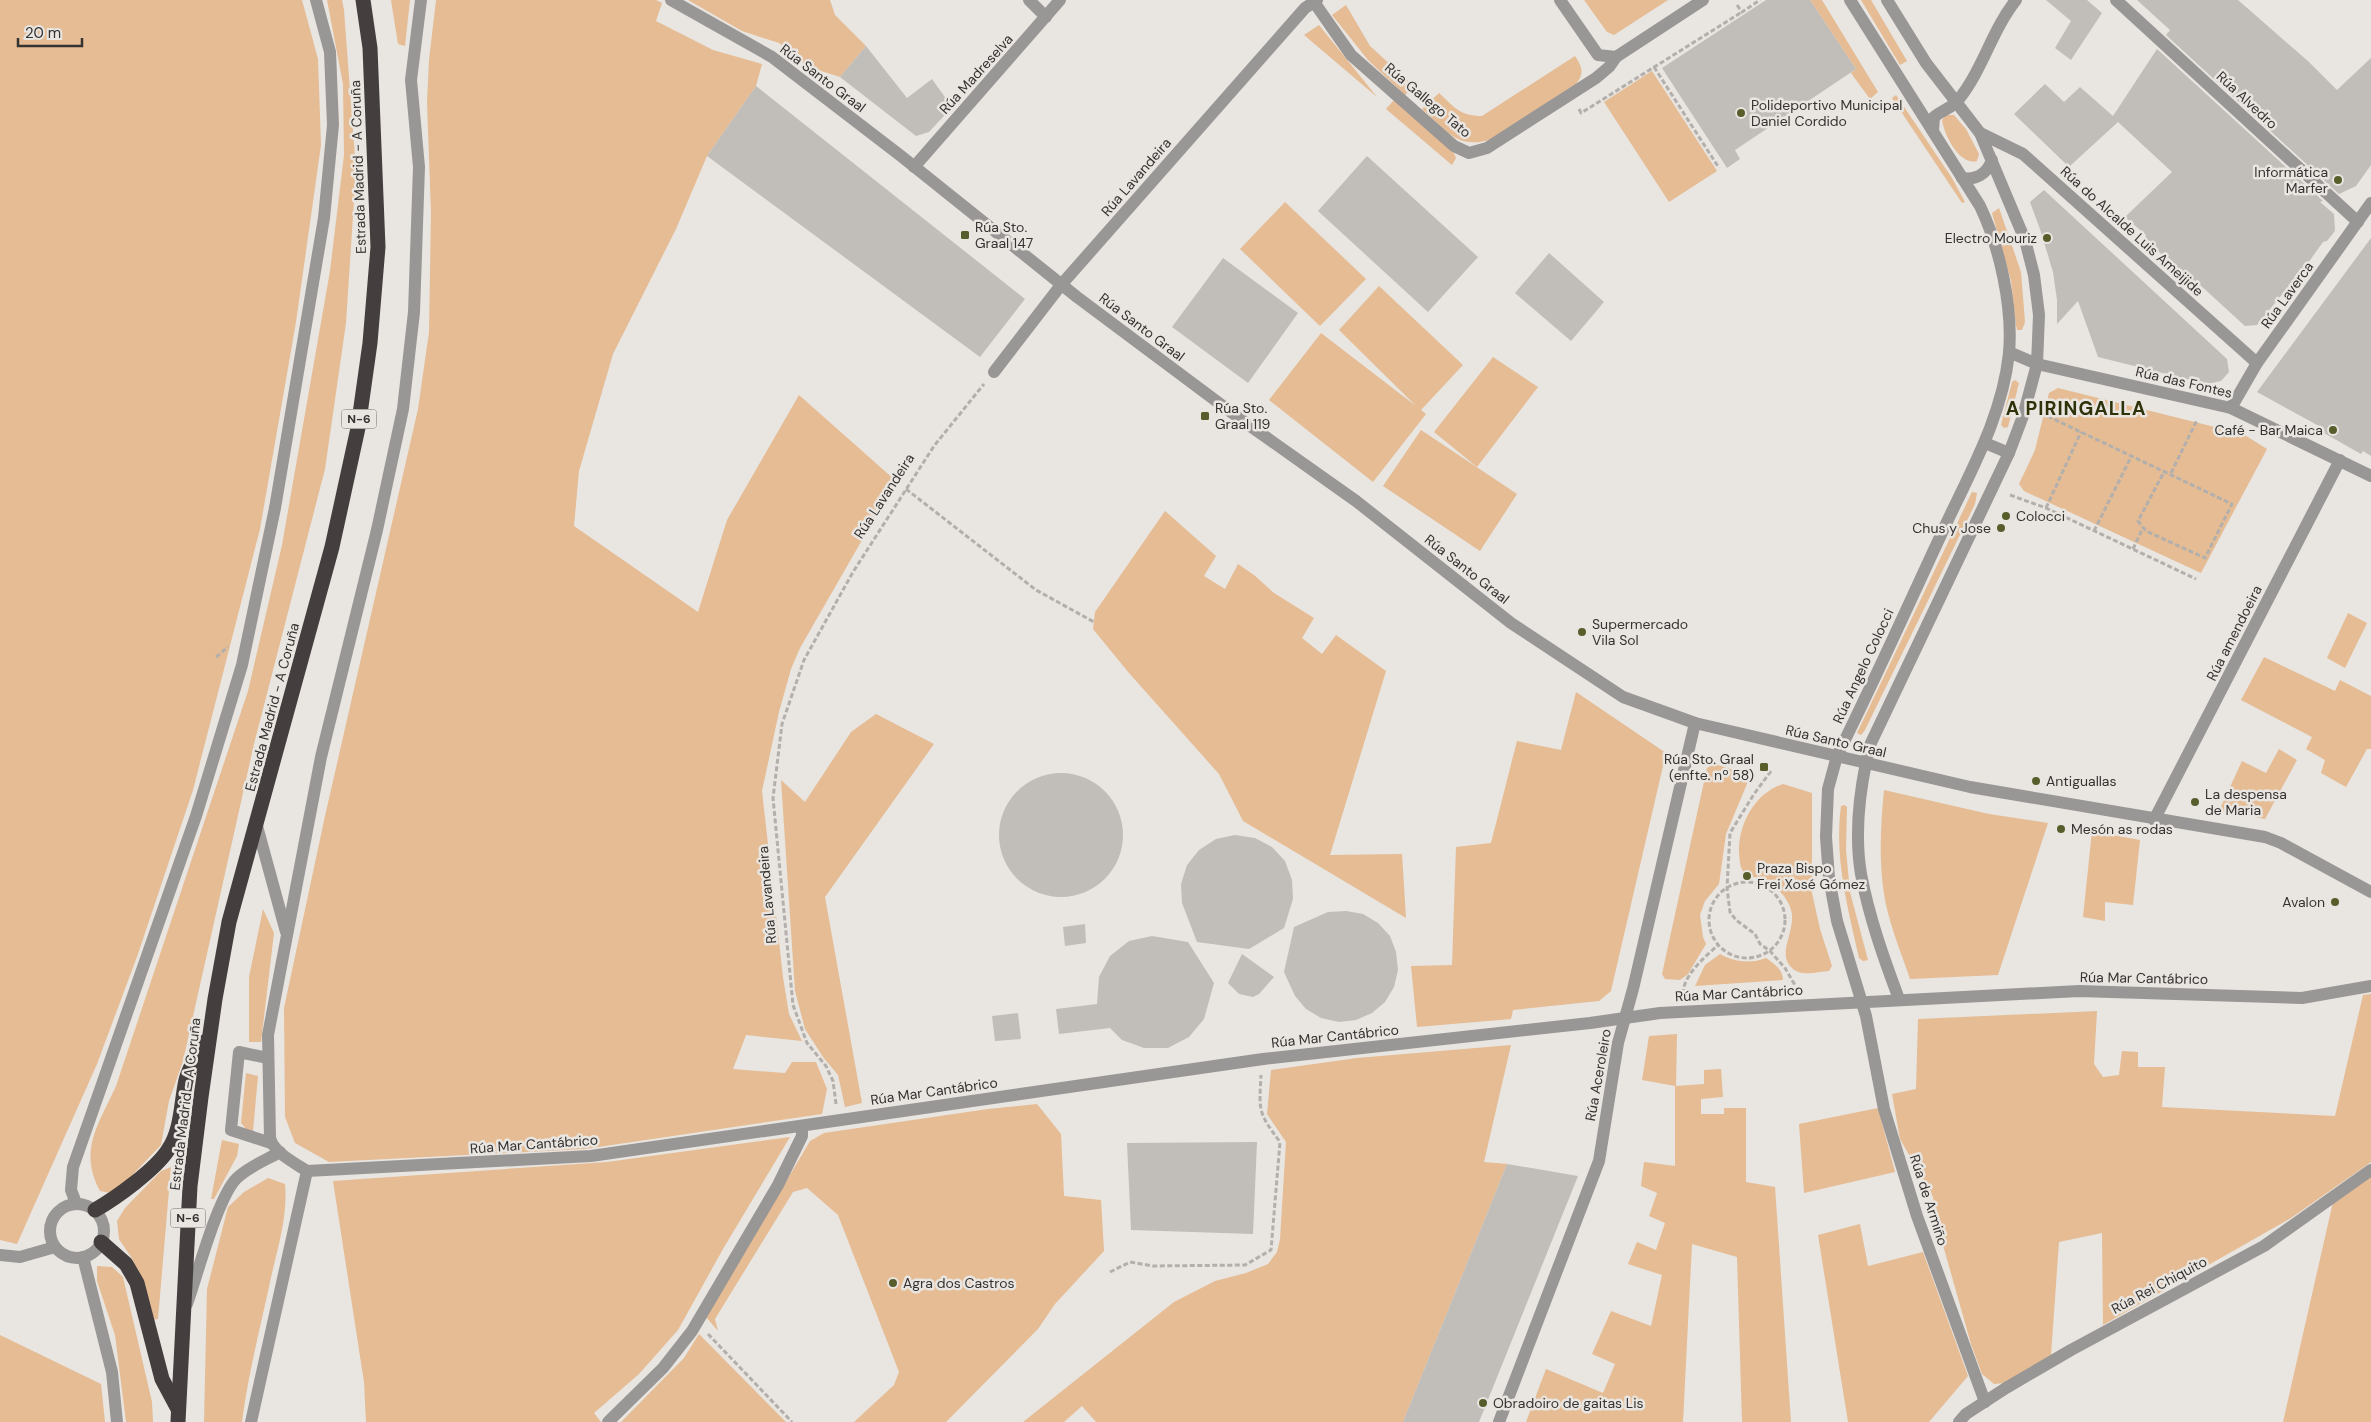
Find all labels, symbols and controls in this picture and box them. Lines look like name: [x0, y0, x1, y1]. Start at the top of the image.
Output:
scale bar: [18, 15, 81, 47]
text: 20 m: [25, 23, 61, 43]
street label: Rúa Madreselva: [935, 30, 1017, 118]
street label: Rúa Santo Graal: [776, 40, 870, 116]
street label: Rúa Gallego Tato: [1381, 59, 1475, 141]
street label: Rúa Alvedro: [2213, 67, 2281, 133]
street label: Estrada Madrid - A Coruña: [346, 80, 370, 254]
place label: Polideportivo Municipal Daniel Cordido: [1751, 96, 1902, 130]
marker: Polideportivo Municipal Daniel Cordido: [1735, 107, 1747, 119]
street label: Rúa Lavandeira: [1097, 134, 1175, 220]
street label: Rúa do Alcalde Luis Ameijide: [2057, 162, 2207, 300]
place label: Informática Marfer: [2254, 163, 2328, 197]
marker: Informática Marfer: [2332, 174, 2344, 186]
place label: Rúa Sto. Graal 147: [975, 218, 1033, 252]
marker: Rúa Sto. Graal 147: [959, 229, 971, 241]
place label: Electro Mouriz: [1945, 229, 2037, 247]
marker: Electro Mouriz: [2041, 232, 2053, 244]
street label: Rúa Laverca: [2257, 258, 2317, 332]
street label: Rúa Santo Graal: [1095, 289, 1189, 365]
street label: Rúa das Fontes: [2134, 362, 2234, 402]
district label: A PIRINGALLA: [2006, 396, 2146, 421]
place label: Rúa Sto. Graal 119: [1215, 399, 1271, 433]
road number: N-6: [342, 409, 376, 428]
marker: Rúa Sto. Graal 119: [1199, 410, 1211, 422]
place label: Café - Bar Maica: [2215, 421, 2323, 439]
marker: Café - Bar Maica: [2327, 424, 2339, 436]
street label: Rúa Lavandeira: [850, 450, 918, 542]
place label: Colocci: [2016, 507, 2065, 525]
marker: Colocci: [2000, 510, 2012, 522]
place label: Chus y Jose: [1912, 519, 1991, 537]
marker: Chus y Jose: [1995, 522, 2007, 534]
street label: Rúa Santo Graal: [1421, 530, 1513, 608]
street label: Rúa amendoeira: [2202, 582, 2266, 684]
street label: Rúa Angelo Colocci: [1828, 606, 1898, 726]
place label: Supermercado Vila Sol: [1592, 615, 1688, 649]
street label: Estrada Madrid - A Coruña: [241, 621, 303, 793]
marker: Supermercado Vila Sol: [1576, 626, 1588, 638]
street label: Rúa Santo Graal: [1784, 721, 1888, 761]
place label: Rúa Sto. Graal (enfte. nº 58): [1664, 750, 1754, 784]
marker: Rúa Sto. Graal (enfte. nº 58): [1758, 761, 1770, 773]
place label: Antiguallas: [2046, 772, 2117, 790]
marker: Antiguallas: [2030, 775, 2042, 787]
place label: La despensa de Maria: [2205, 785, 2287, 819]
marker: La despensa de Maria: [2189, 796, 2201, 808]
place label: Mesón as rodas: [2071, 820, 2173, 838]
marker: Mesón as rodas: [2055, 823, 2067, 835]
street label: Rúa Lavandeira: [754, 845, 780, 945]
place label: Praza Bispo Frei Xosé Gómez: [1757, 859, 1865, 893]
marker: Praza Bispo Frei Xosé Gómez: [1741, 870, 1753, 882]
place label: Avalon: [2282, 893, 2325, 911]
marker: Avalon: [2329, 896, 2341, 908]
street label: Rúa Mar Cantábrico: [2080, 968, 2208, 988]
street label: Rúa Mar Cantábrico: [1674, 981, 1804, 1005]
street label: Estrada Madrid - A Coruña: [165, 1017, 205, 1191]
street label: Rúa Mar Cantábrico: [1270, 1020, 1400, 1052]
street label: Rúa Aceroleiro: [1581, 1027, 1615, 1123]
street label: Rúa Mar Cantábrico: [869, 1073, 999, 1109]
street label: Rúa Mar Cantábrico: [469, 1131, 599, 1157]
street label: Rúa de Armiño: [1906, 1152, 1952, 1248]
road number: N-6: [170, 1208, 206, 1228]
street label: Rúa Rei Chiquito: [2108, 1252, 2210, 1318]
place label: Agra dos Castros: [903, 1274, 1015, 1292]
marker: Agra dos Castros: [887, 1277, 899, 1289]
place label: Obradoiro de gaitas Lis: [1493, 1394, 1644, 1412]
marker: Obradoiro de gaitas Lis: [1477, 1397, 1489, 1409]

